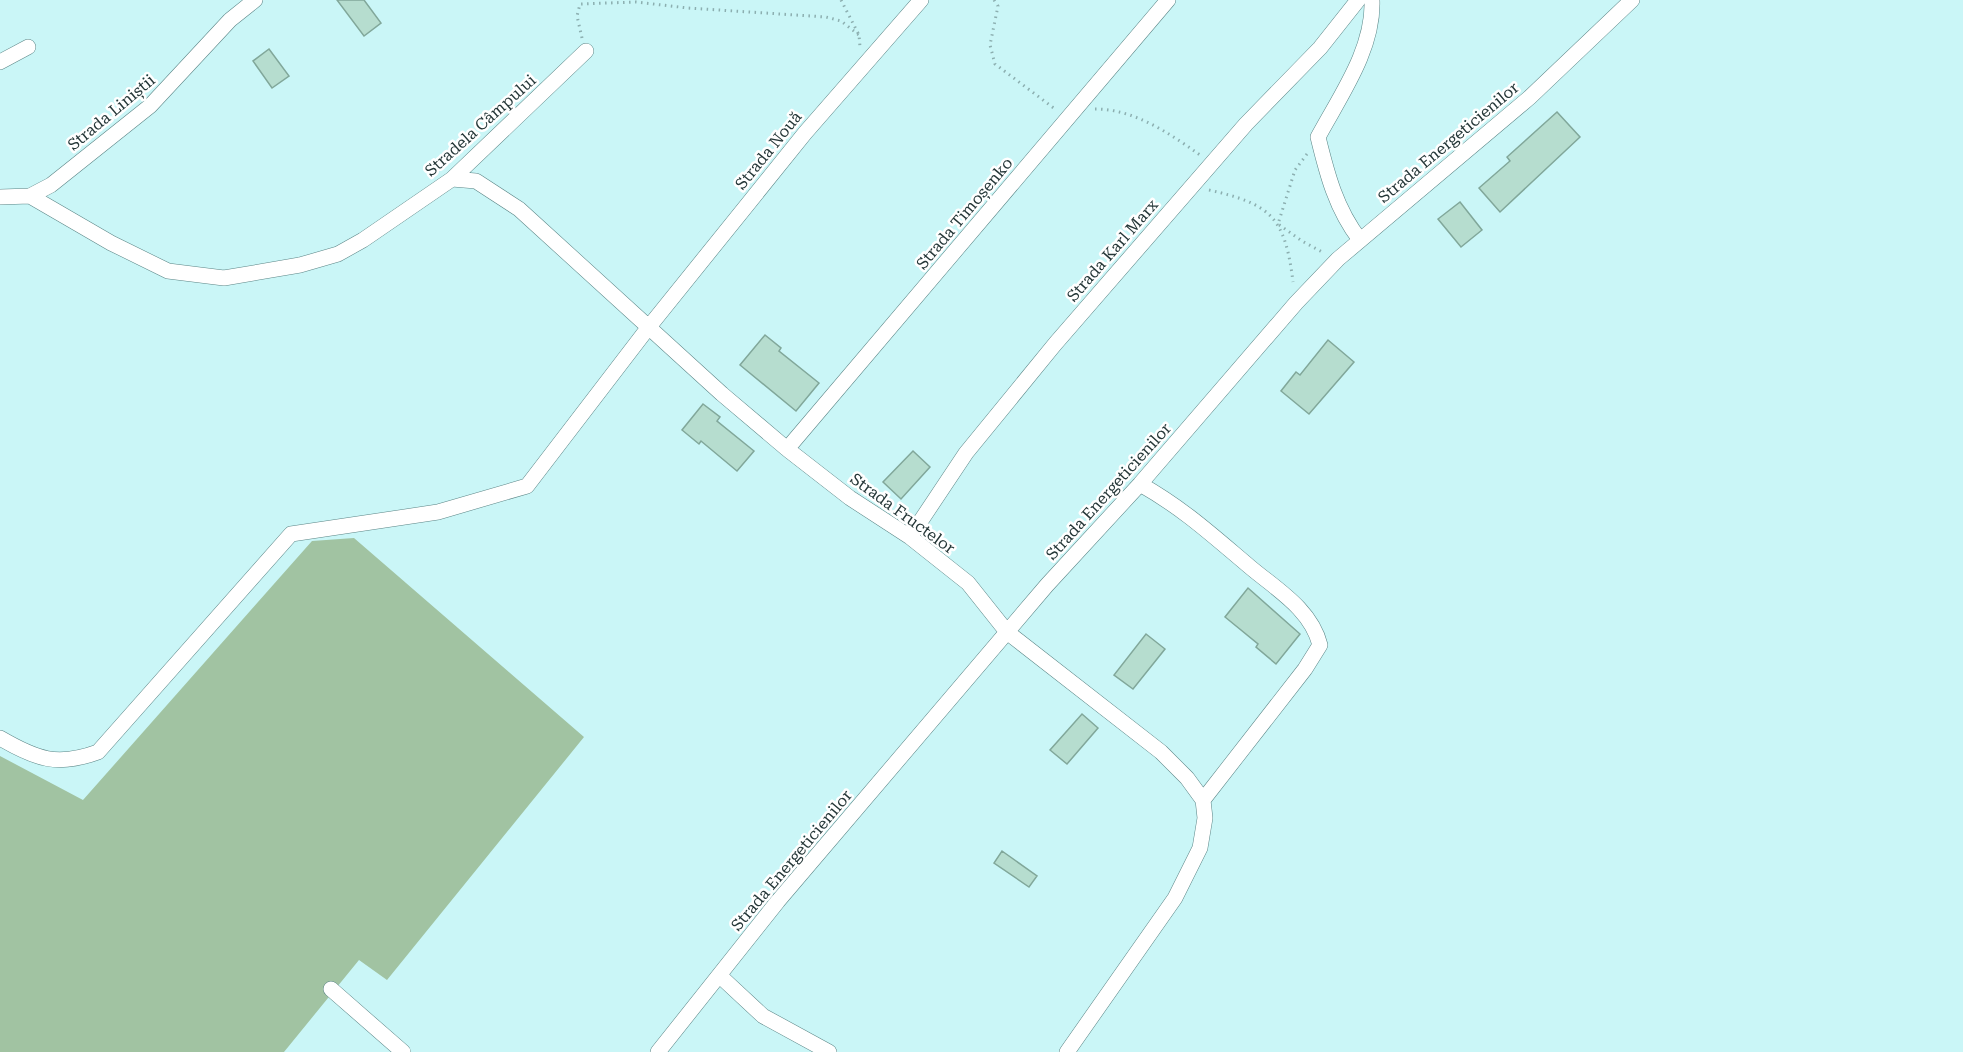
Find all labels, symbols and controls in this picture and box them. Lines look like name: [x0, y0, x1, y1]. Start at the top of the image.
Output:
street label: Strada Liniștii: [64, 70, 159, 155]
street label: Stradela Câmpului: [421, 71, 540, 180]
street label: Strada Energeticienilor: [1374, 78, 1523, 207]
street label: Strada Nouă: [731, 107, 806, 193]
street label: Strada Timoșenko: [912, 154, 1017, 274]
street label: Strada Karl Marx: [1063, 195, 1162, 305]
street label: Strada Energeticienilor: [1042, 419, 1175, 564]
street label: Strada Fructelor: [847, 469, 959, 558]
street label: Strada Energeticienilor: [727, 786, 856, 934]

